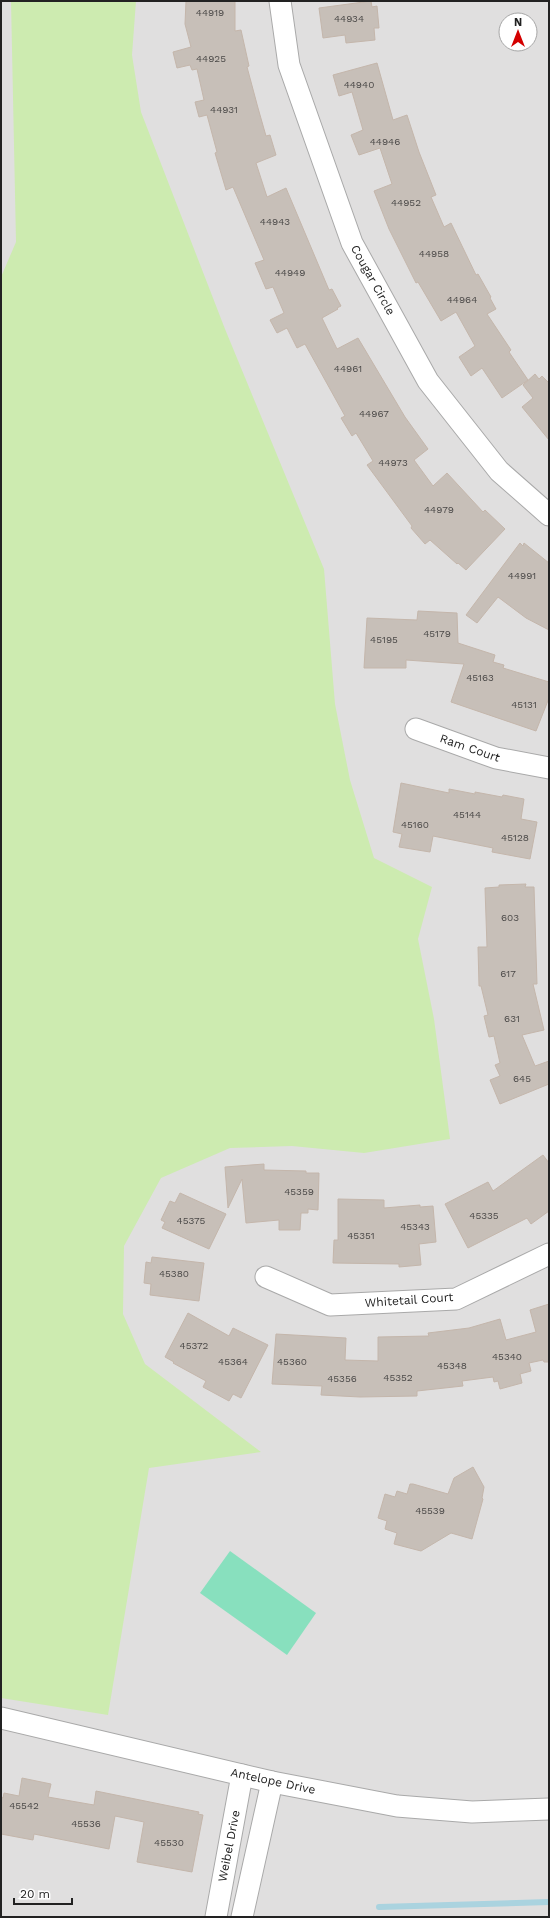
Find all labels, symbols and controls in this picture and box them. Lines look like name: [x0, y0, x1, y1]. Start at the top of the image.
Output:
house number: 44919: [196, 7, 224, 18]
north arrow: [498, 12, 538, 52]
house number: 44934: [334, 13, 364, 24]
text: N: [514, 16, 522, 29]
house number: 44925: [196, 53, 226, 64]
house number: 44940: [344, 79, 374, 90]
house number: 44931: [210, 104, 238, 115]
house number: 44946: [370, 136, 400, 147]
house number: 44952: [391, 197, 421, 208]
house number: 44943: [260, 216, 290, 227]
street label: Cougar Circle: [348, 242, 398, 318]
house number: 44958: [419, 248, 449, 259]
house number: 44949: [275, 267, 305, 278]
house number: 44964: [447, 294, 477, 305]
house number: 44961: [334, 363, 362, 374]
house number: 44967: [359, 408, 389, 419]
house number: 44973: [378, 457, 408, 468]
house number: 44979: [424, 504, 454, 515]
house number: 44991: [508, 570, 536, 581]
house number: 45179: [423, 628, 451, 639]
house number: 45195: [370, 634, 398, 645]
house number: 45163: [466, 672, 494, 683]
house number: 45131: [511, 699, 537, 710]
street label: Ram Court: [438, 731, 502, 765]
house number: 45144: [453, 809, 481, 820]
house number: 45160: [401, 819, 429, 830]
house number: 45128: [501, 832, 529, 843]
house number: 603: [501, 912, 519, 923]
house number: 617: [500, 968, 516, 979]
house number: 631: [504, 1013, 520, 1024]
house number: 645: [513, 1073, 531, 1084]
house number: 45359: [284, 1186, 314, 1197]
house number: 45335: [469, 1210, 499, 1221]
house number: 45375: [177, 1215, 206, 1226]
house number: 45343: [400, 1221, 430, 1232]
house number: 45351: [347, 1230, 375, 1241]
house number: 45380: [159, 1268, 189, 1279]
street label: Whitetail Court: [364, 1290, 454, 1310]
house number: 45372: [180, 1340, 209, 1351]
house number: 45340: [492, 1351, 522, 1362]
house number: 45364: [218, 1356, 248, 1367]
house number: 45360: [277, 1356, 307, 1367]
house number: 45348: [437, 1360, 467, 1371]
house number: 45352: [383, 1372, 413, 1383]
house number: 45356: [327, 1373, 357, 1384]
house number: 45539: [415, 1505, 445, 1516]
street label: Antelope Drive: [229, 1765, 317, 1797]
house number: 45542: [9, 1800, 39, 1811]
street label: Weibel Drive: [215, 1809, 243, 1883]
house number: 45536: [71, 1818, 101, 1829]
house number: 45530: [154, 1837, 184, 1848]
scale bar: [14, 1880, 72, 1906]
text: 20 m: [20, 1887, 50, 1901]

